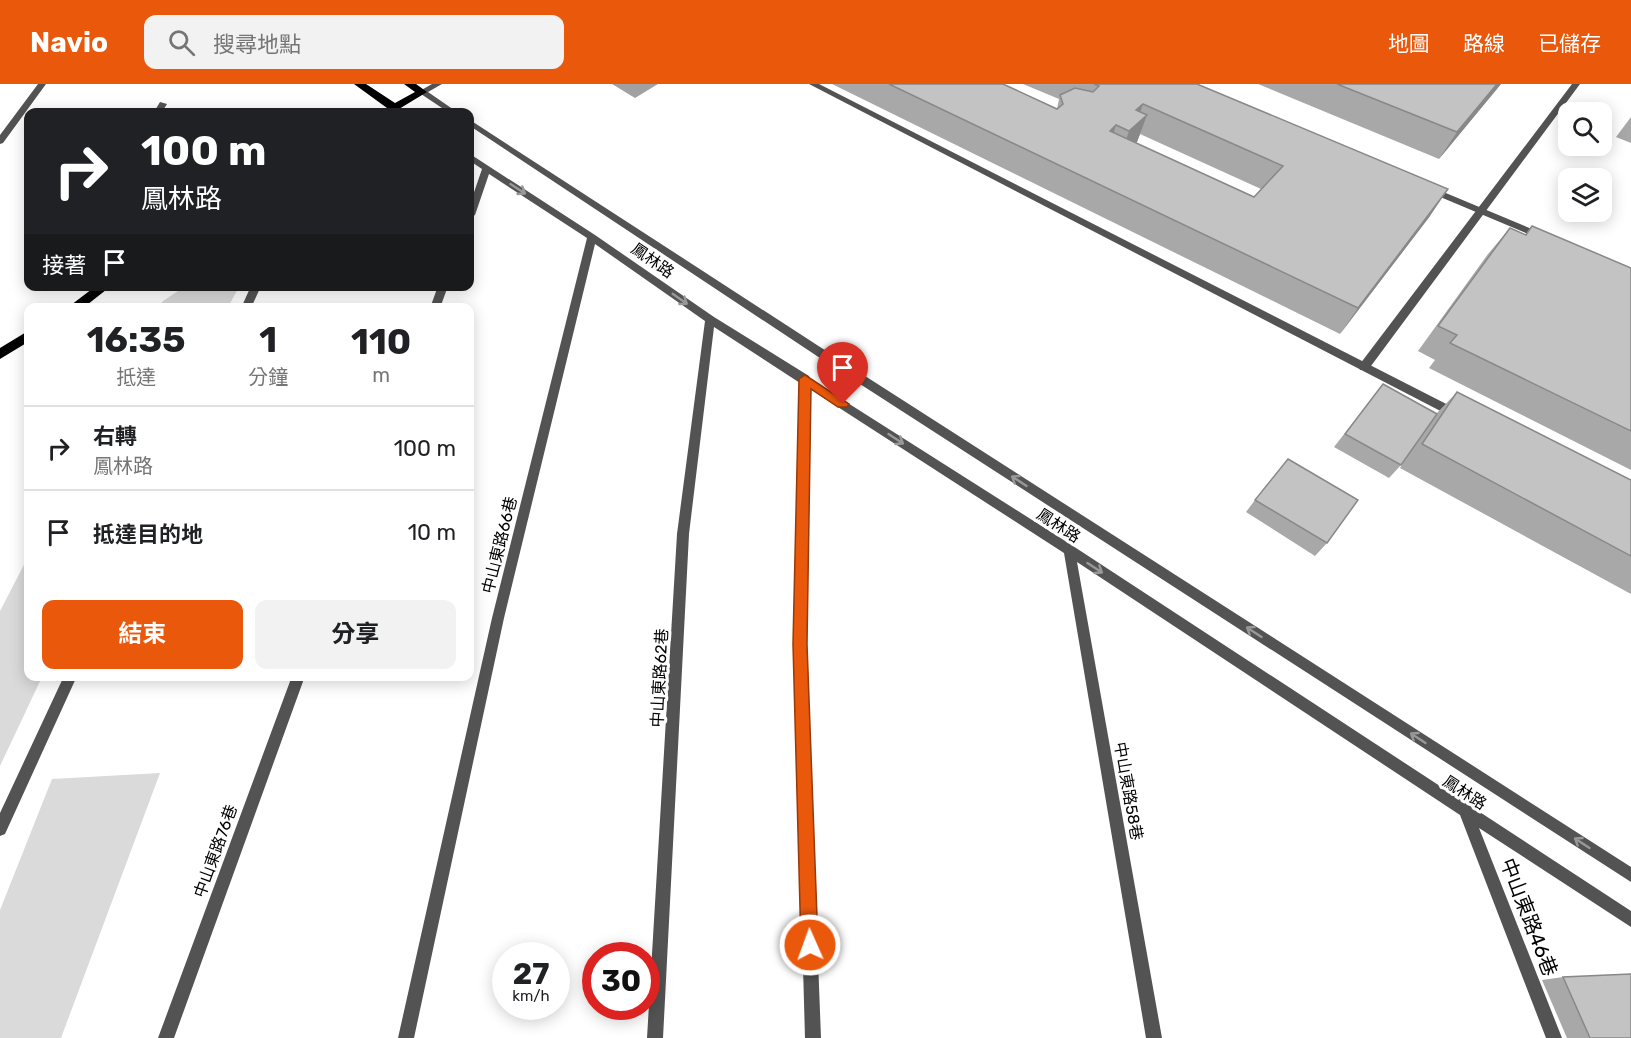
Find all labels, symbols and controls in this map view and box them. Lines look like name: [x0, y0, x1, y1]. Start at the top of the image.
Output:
search box: [144, 15, 564, 69]
text: Navio: [30, 26, 108, 59]
icon: search: [165, 26, 198, 59]
text: 搜尋地點: [213, 31, 301, 58]
text: 地圖: [1388, 31, 1430, 56]
text: 路線: [1463, 31, 1505, 56]
text: 已儲存: [1538, 31, 1601, 56]
map controls: [1558, 102, 1612, 222]
button: search: [1558, 102, 1612, 156]
text: 100 m: [141, 126, 266, 176]
icon: right: [42, 132, 120, 210]
button: layers: [1558, 168, 1612, 222]
text: 鳳林路: [141, 183, 222, 215]
one-way arrow: [510, 183, 526, 195]
street label: 鳳林路: [628, 239, 678, 282]
icon: arrive: [98, 246, 131, 279]
text: 接著: [42, 252, 86, 279]
one-way arrow: [671, 293, 687, 305]
text: 16:35: [87, 318, 186, 361]
text: 1: [259, 318, 277, 361]
text: 110: [351, 320, 411, 363]
pin: [817, 342, 868, 404]
icon: arrive: [826, 351, 859, 384]
text: m: [372, 363, 390, 387]
text: 抵達: [116, 365, 156, 389]
text: 分鐘: [248, 365, 288, 389]
text: 右轉: [93, 423, 137, 450]
icon: right: [42, 432, 75, 465]
one-way arrow: [888, 432, 905, 445]
text: 100 m: [394, 435, 456, 462]
text: 鳳林路: [93, 454, 153, 478]
one-way arrow: [1011, 475, 1028, 487]
street label: 中山東路66巷: [478, 495, 521, 596]
street label: 鳳林路: [1033, 504, 1084, 546]
icon: arrive: [42, 516, 75, 549]
text: 10 m: [408, 519, 456, 546]
text: 抵達目的地: [93, 521, 203, 548]
one-way arrow: [1086, 562, 1103, 574]
button: 結束: [42, 600, 243, 669]
button: 分享: [255, 600, 456, 669]
one-way arrow: [1246, 626, 1263, 638]
street label: 中山東路62巷: [647, 628, 672, 728]
one-way arrow: [1410, 731, 1427, 743]
street label: 中山東路58巷: [1110, 740, 1147, 842]
street label: 鳳林路: [1439, 771, 1490, 813]
street label: 中山東路76巷: [190, 802, 241, 900]
one-way arrow: [1574, 837, 1591, 849]
street label: 中山東路46巷: [1495, 855, 1563, 979]
position arrow: [778, 913, 842, 977]
speed limit sign: 30: [582, 942, 660, 1020]
text: 27: [513, 956, 549, 992]
text: km/h: [512, 987, 550, 1005]

